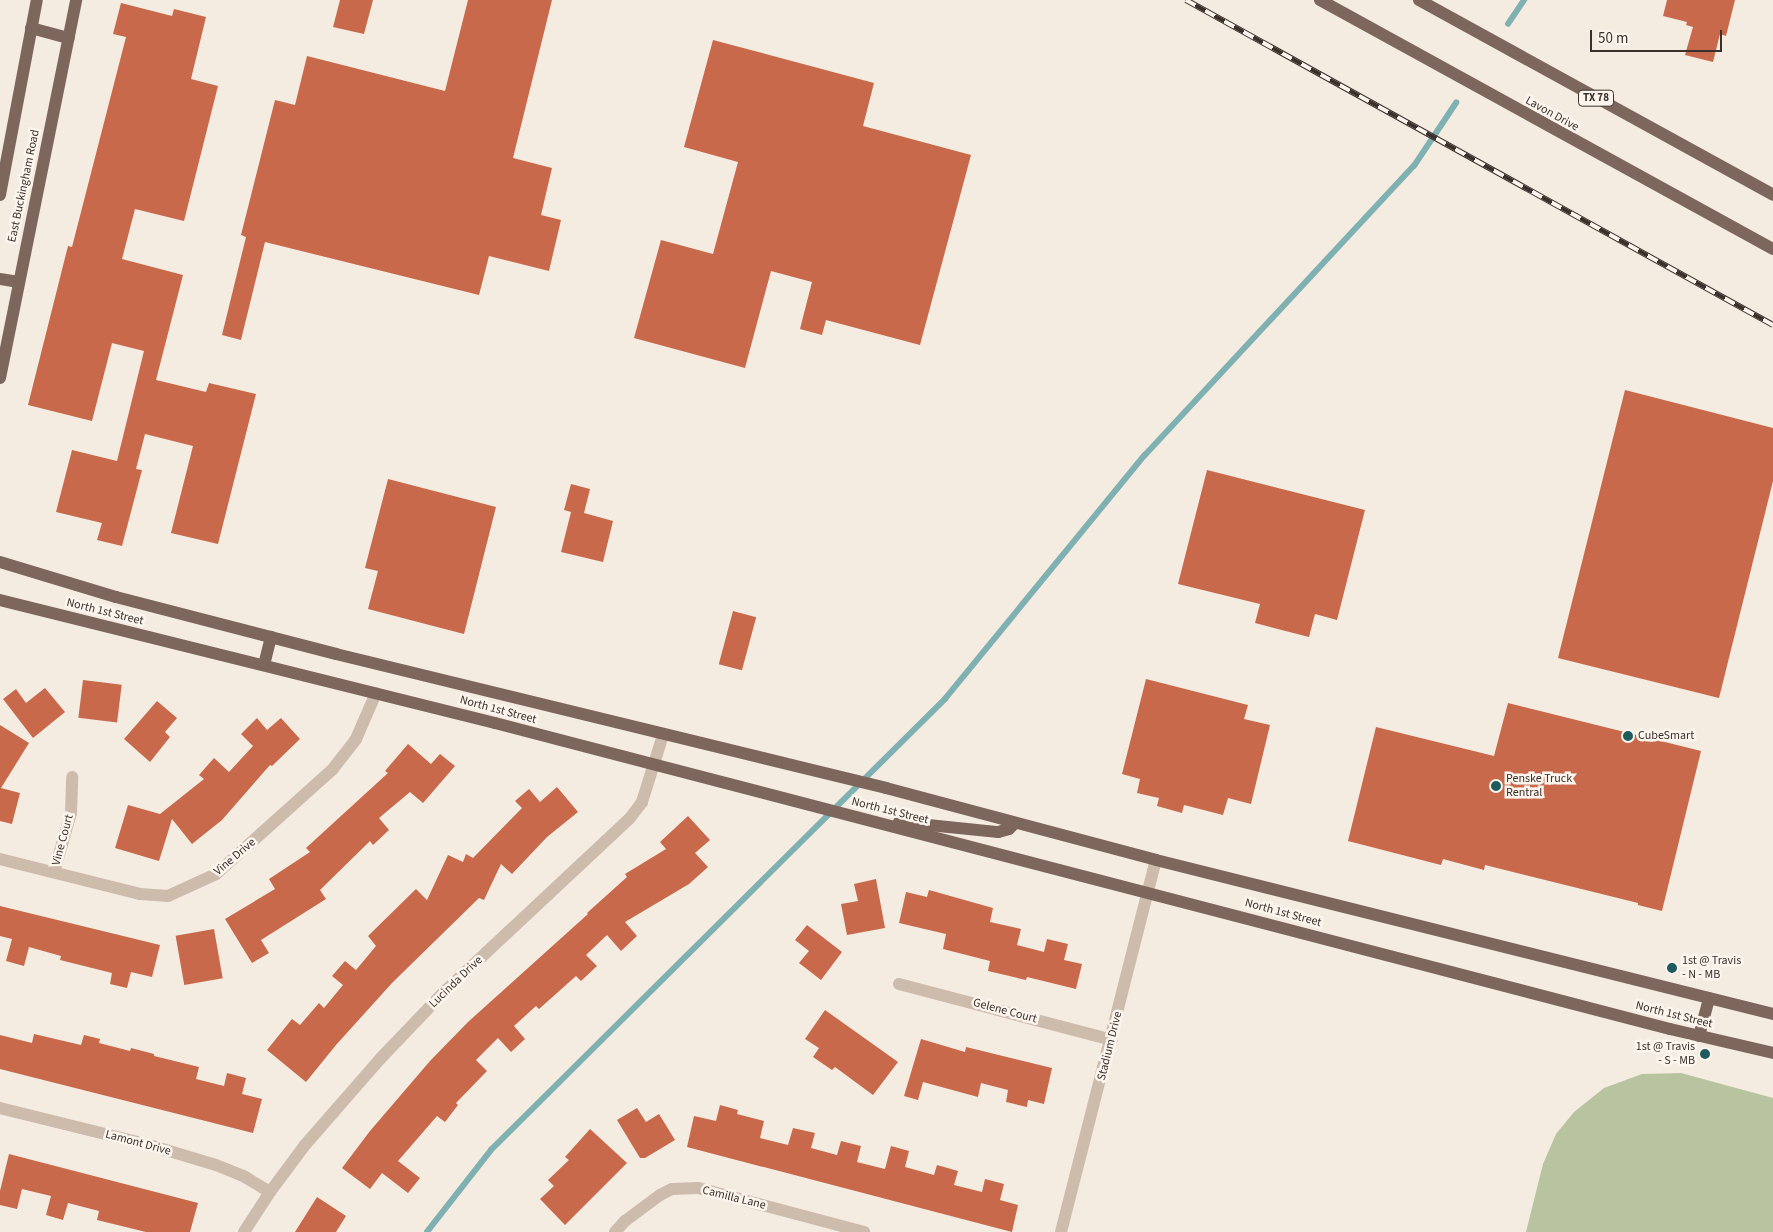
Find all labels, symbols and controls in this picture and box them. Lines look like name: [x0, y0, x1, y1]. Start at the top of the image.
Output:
scale bar: [1593, 20, 1726, 52]
text: 50 m: [1598, 28, 1628, 49]
road number: TX 78: [1577, 90, 1615, 106]
street label: Lavon Drive: [1523, 93, 1581, 135]
street label: East Buckingham Road: [5, 128, 43, 244]
street label: North 1st Street: [65, 595, 145, 629]
street label: North 1st Street: [458, 693, 538, 727]
place label: CubeSmart: [1638, 729, 1694, 743]
marker: CubeSmart: [1622, 730, 1634, 742]
place label: Penske Truck Rentral: [1506, 772, 1572, 800]
marker: Penske Truck Rentral: [1490, 780, 1502, 792]
street label: North 1st Street: [850, 794, 930, 828]
street label: Vine Court: [49, 813, 77, 867]
street label: Vine Drive: [211, 835, 259, 879]
street label: North 1st Street: [1243, 896, 1323, 930]
street label: Lucinda Drive: [426, 953, 486, 1011]
place label: 1st @ Travis - N - MB: [1682, 954, 1741, 982]
marker: 1st @ Travis - N - MB: [1666, 962, 1678, 974]
street label: Gelene Court: [972, 996, 1038, 1026]
street label: North 1st Street: [1634, 998, 1714, 1032]
street label: Stadium Drive: [1094, 1010, 1126, 1082]
place label: 1st @ Travis - S - MB: [1636, 1040, 1695, 1068]
marker: 1st @ Travis - S - MB: [1699, 1048, 1711, 1060]
street label: Lamont Drive: [104, 1127, 172, 1159]
street label: Camilla Lane: [701, 1183, 767, 1213]

